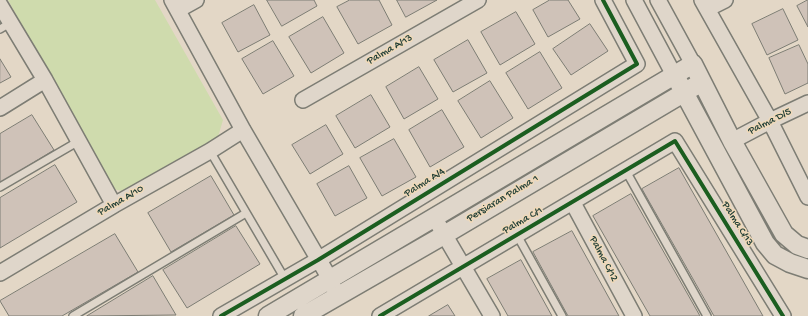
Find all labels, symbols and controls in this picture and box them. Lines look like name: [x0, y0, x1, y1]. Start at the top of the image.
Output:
street label: Palma A/13: [365, 32, 415, 68]
street label: Palma D/5: [746, 106, 794, 138]
street label: Palma A/4: [402, 165, 448, 201]
street label: Persiaran Palma 1: [465, 172, 541, 226]
street label: Palma A/10: [96, 183, 146, 219]
street label: Palma C/13: [718, 199, 756, 249]
street label: Palma C/1: [501, 204, 545, 238]
street label: Palma C/12: [586, 234, 620, 284]

